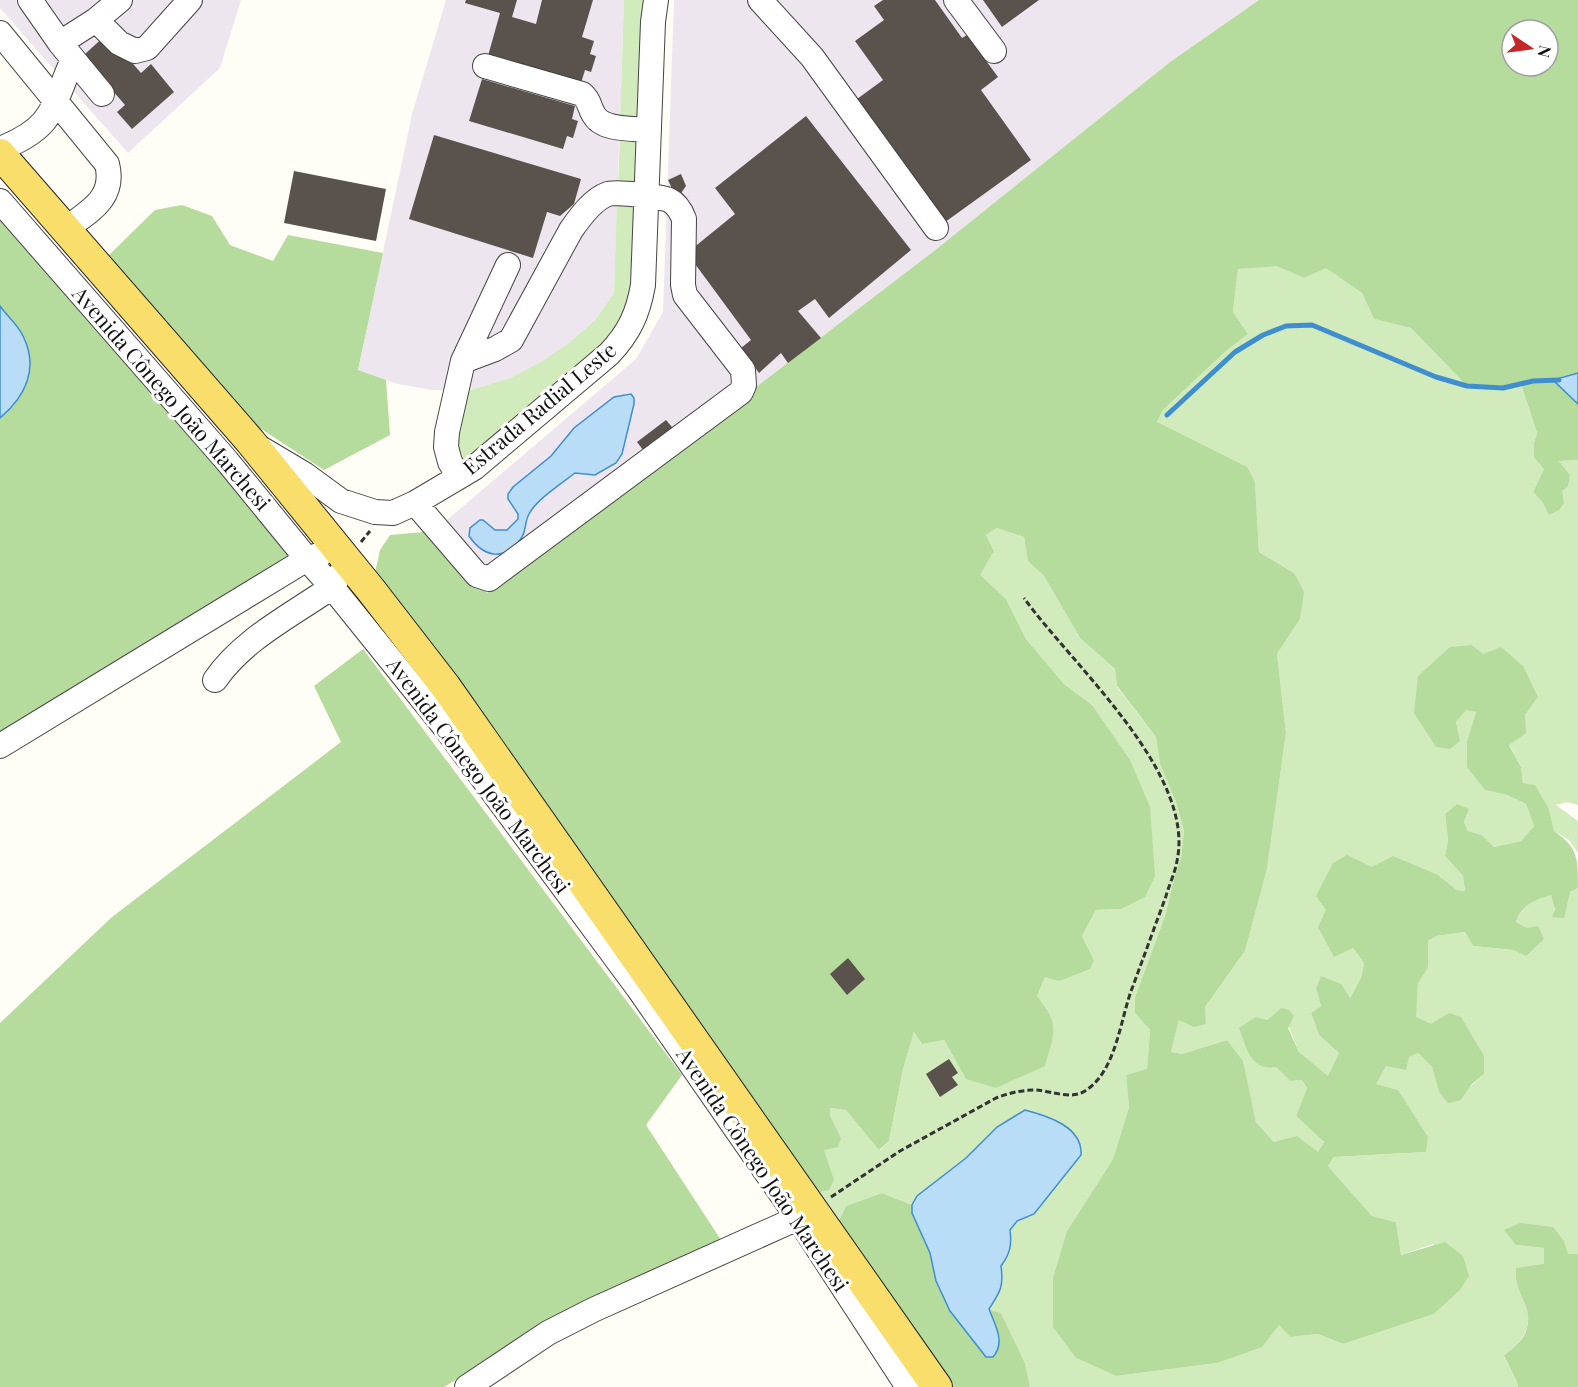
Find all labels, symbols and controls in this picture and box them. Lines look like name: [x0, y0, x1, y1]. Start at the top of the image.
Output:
north arrow: [1500, 18, 1560, 78]
text: N: [1533, 43, 1557, 60]
street label: Avenida Cônego João Marchesi: [67, 279, 278, 516]
street label: Estrada Radial Leste: [456, 335, 621, 480]
street label: Avenida Cônego João Marchesi: [381, 650, 578, 898]
street label: Avenida Cônego João Marchesi: [671, 1041, 856, 1296]

